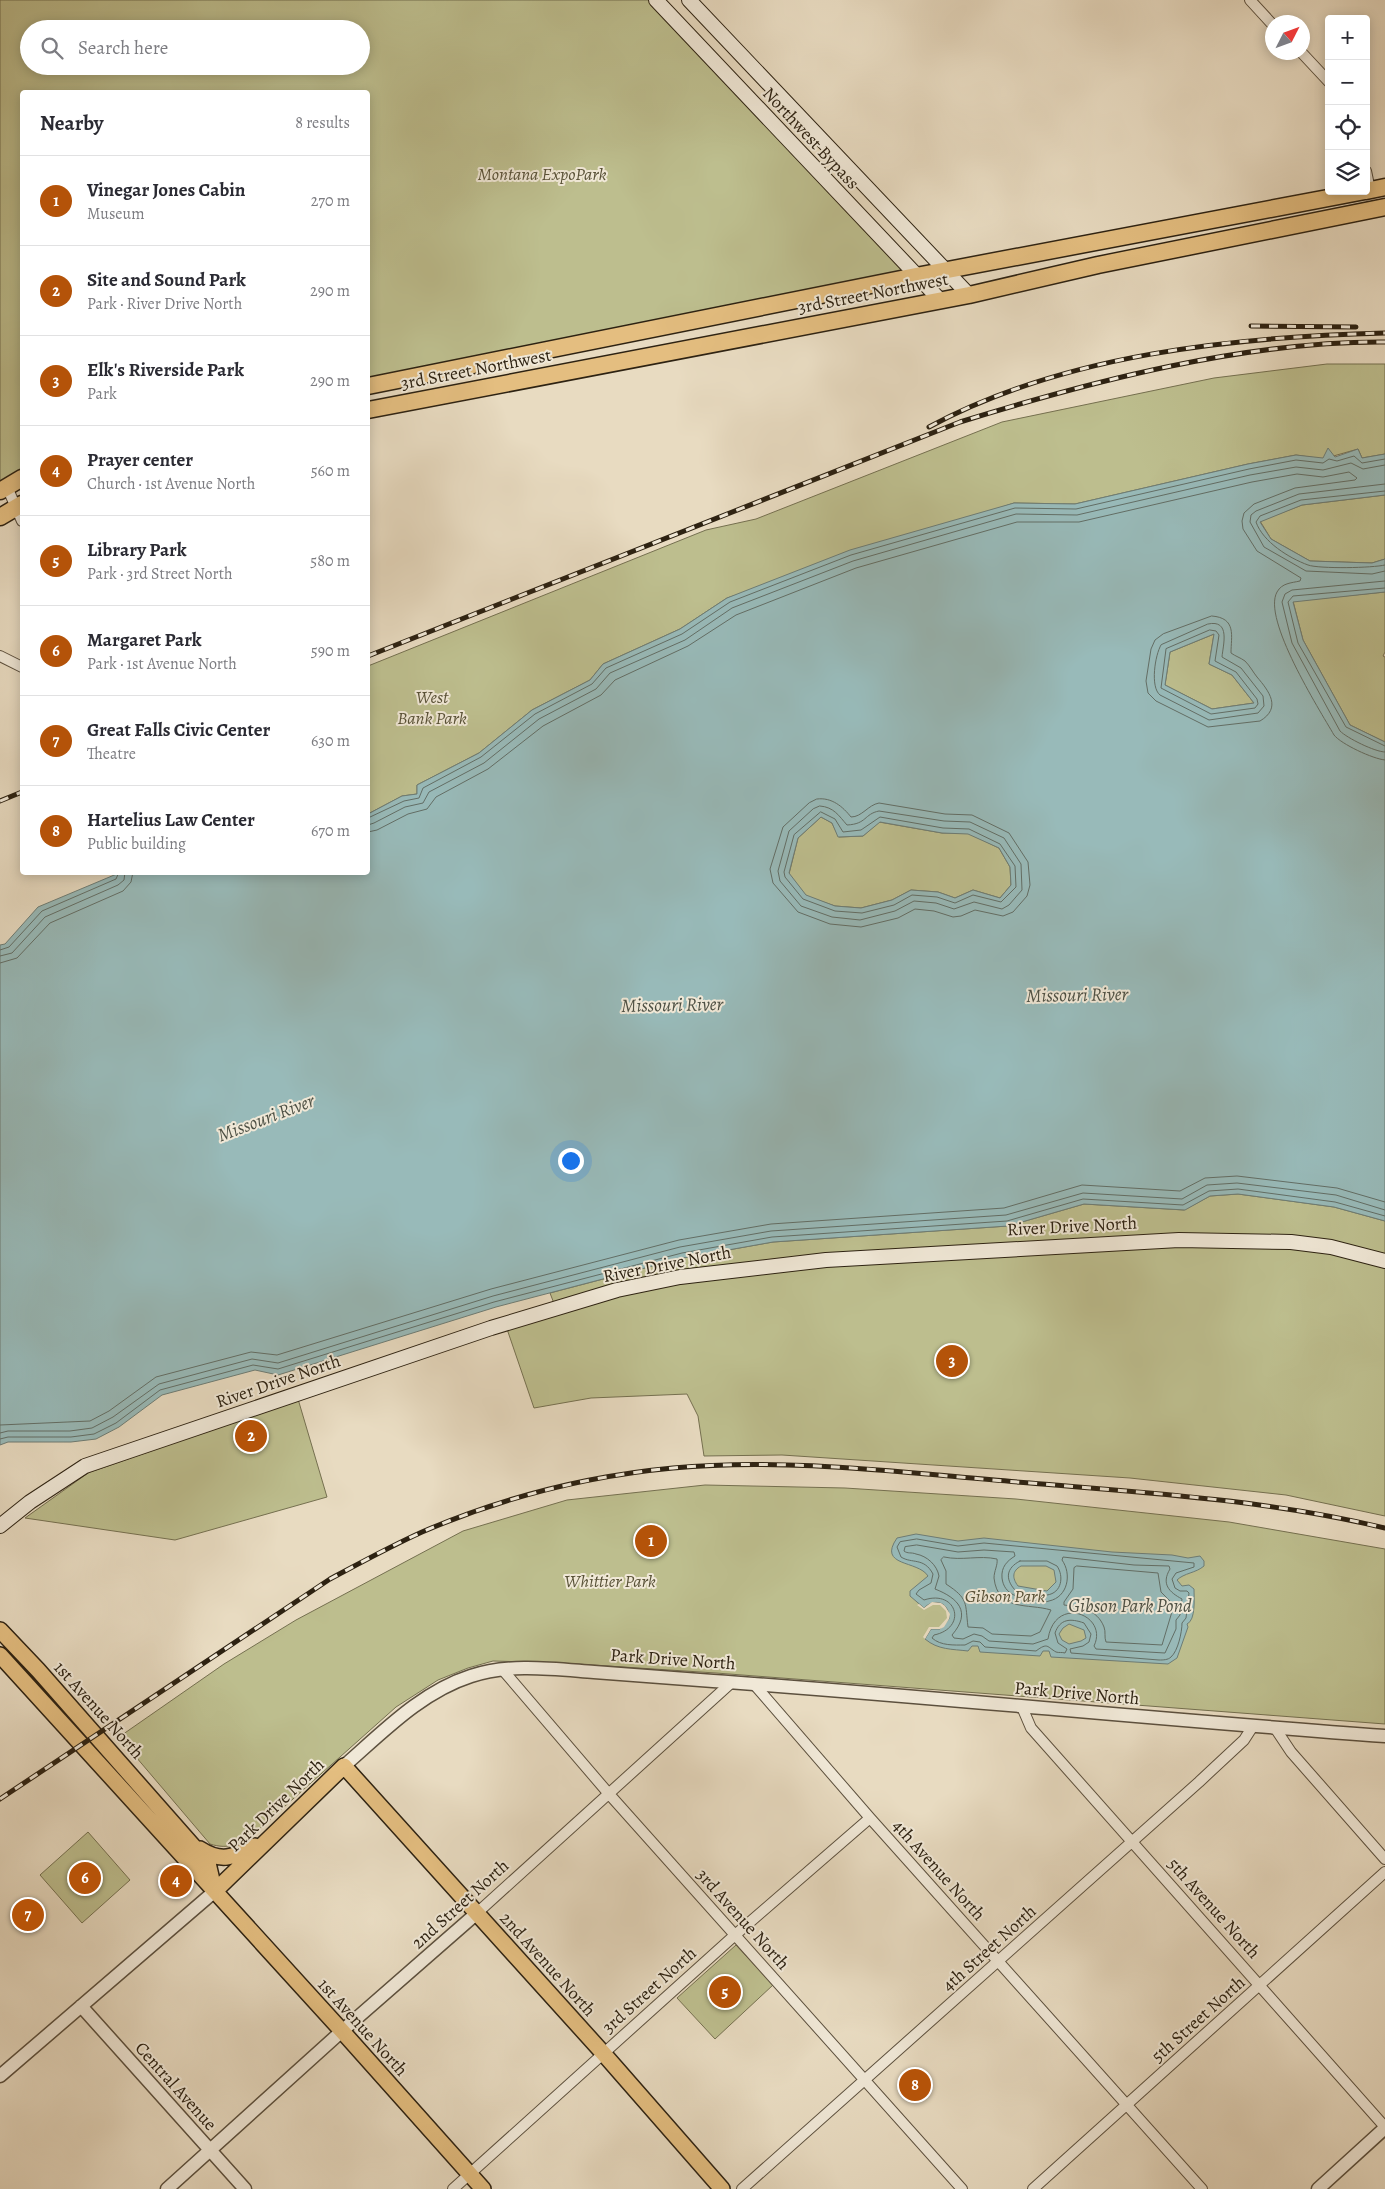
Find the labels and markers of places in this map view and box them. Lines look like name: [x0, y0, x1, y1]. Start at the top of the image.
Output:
pin: 3: [936, 1342, 968, 1380]
pin: 2: [235, 1417, 267, 1455]
pin: 1: [635, 1522, 667, 1560]
pin: 6: [69, 1859, 101, 1897]
pin: 4: [160, 1862, 192, 1900]
pin: 7: [12, 1896, 44, 1934]
pin: 5: [709, 1973, 741, 2011]
pin: 8: [899, 2066, 931, 2104]

